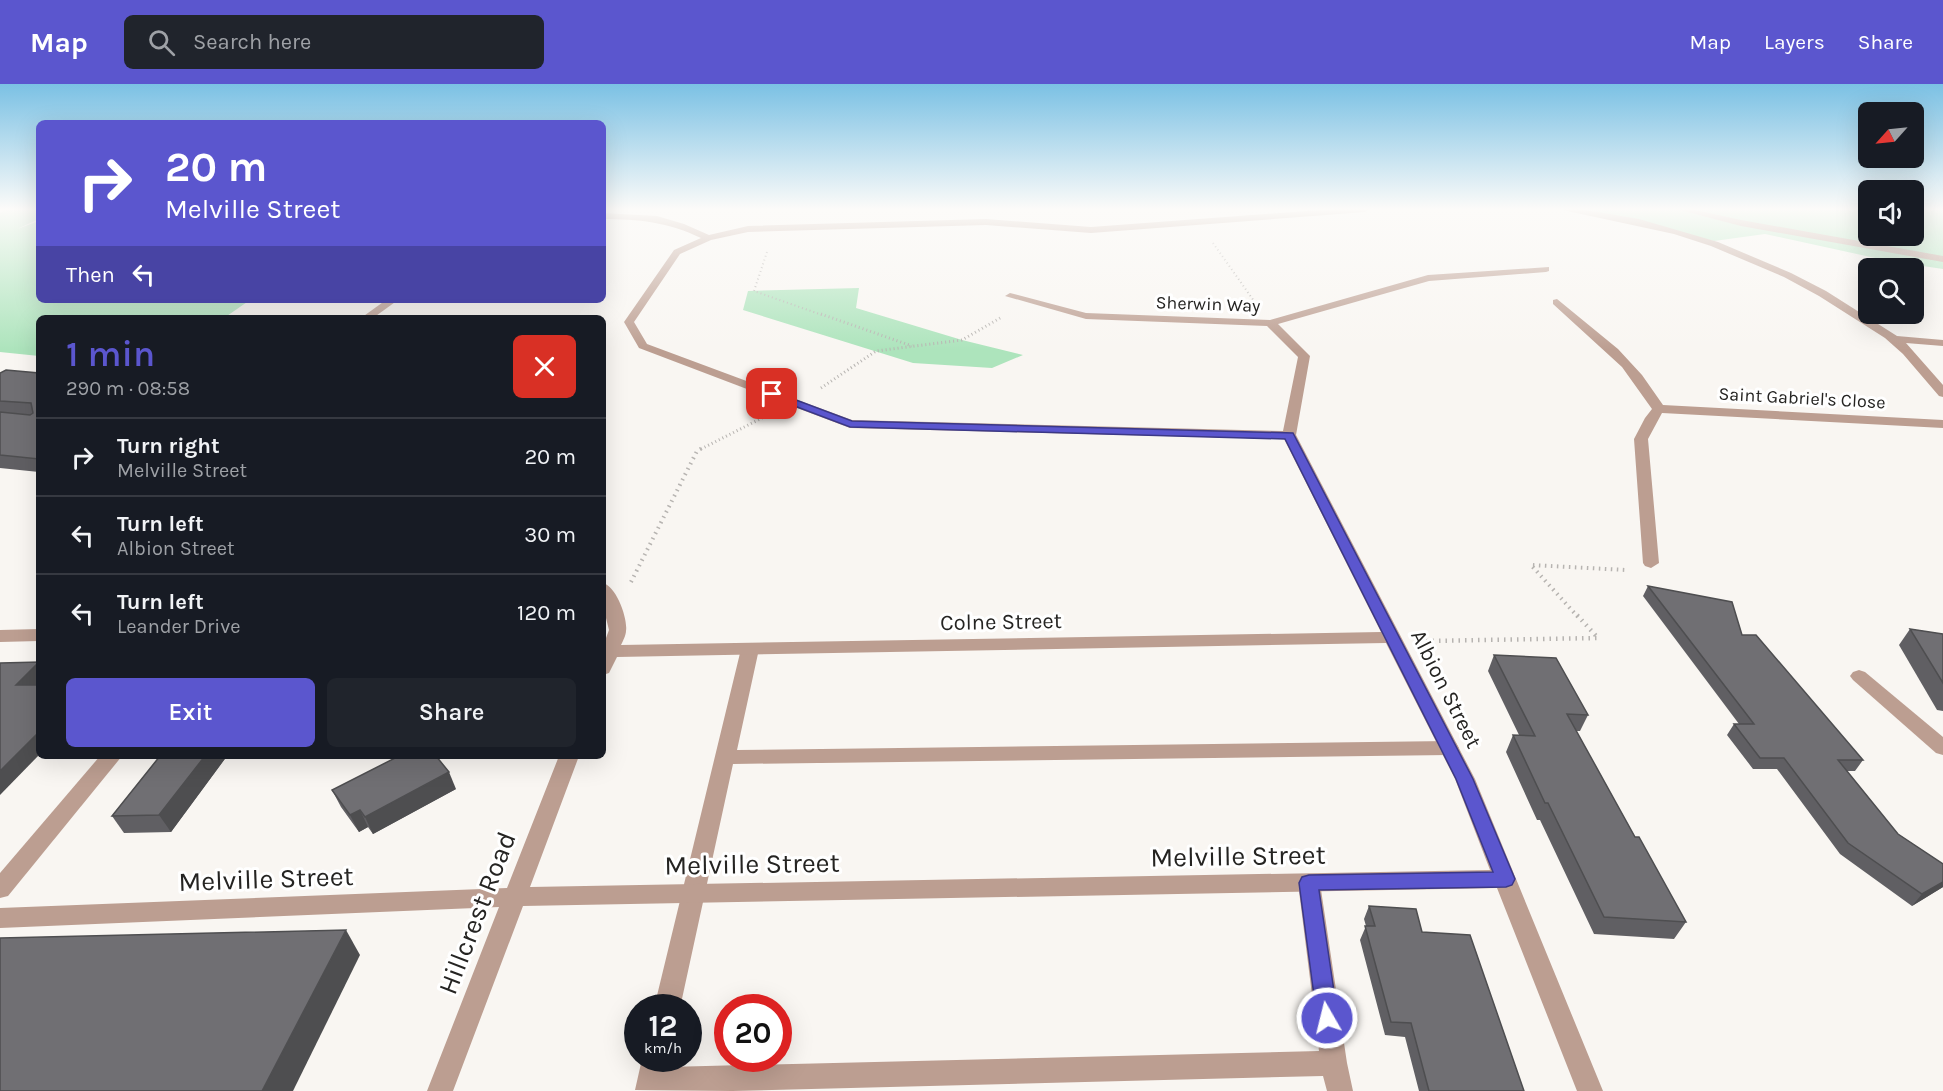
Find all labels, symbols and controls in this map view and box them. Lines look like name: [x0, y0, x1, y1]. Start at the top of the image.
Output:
search box: [124, 15, 544, 69]
text: Map: [30, 26, 88, 59]
icon: search: [145, 26, 178, 59]
text: Search here: [193, 29, 311, 55]
text: Map: [1689, 30, 1731, 54]
text: Layers: [1764, 30, 1825, 54]
text: Share: [1858, 30, 1913, 54]
north arrow: [1858, 102, 1924, 168]
map controls: [1858, 102, 1924, 324]
text: 20 m: [165, 142, 267, 192]
icon: right: [66, 144, 144, 222]
button: sound: [1858, 180, 1924, 246]
text: Melville Street: [165, 193, 340, 225]
icon: left: [127, 258, 160, 291]
button: search: [1858, 258, 1924, 324]
text: Then: [66, 262, 115, 288]
street label: Sherwin Way: [1155, 291, 1261, 317]
text: 1 min: [66, 333, 155, 375]
button: close: [513, 335, 576, 398]
pin: [746, 368, 797, 419]
text: 290 m · 08:58: [66, 377, 190, 400]
icon: arrive: [755, 377, 788, 410]
street label: Saint Gabriel's Close: [1718, 383, 1886, 413]
text: Turn right: [117, 433, 220, 459]
icon: right: [66, 441, 99, 474]
text: 20 m: [524, 444, 576, 470]
text: Melville Street: [117, 459, 247, 482]
text: Turn left: [117, 511, 204, 537]
icon: left: [66, 519, 99, 552]
text: 30 m: [524, 522, 576, 548]
text: Albion Street: [117, 537, 235, 560]
text: Turn left: [117, 589, 204, 615]
icon: left: [66, 597, 99, 630]
text: 120 m: [517, 600, 576, 626]
street label: Colne Street: [940, 608, 1062, 636]
text: Leander Drive: [117, 615, 241, 638]
street label: Albion Street: [1405, 625, 1487, 753]
button: Exit: [66, 678, 315, 747]
button: Share: [327, 678, 576, 747]
street label: Hillcrest Road: [431, 827, 523, 999]
street label: Melville Street: [1150, 838, 1326, 874]
street label: Melville Street: [664, 846, 840, 882]
street label: Melville Street: [178, 860, 354, 898]
position arrow: [1295, 986, 1359, 1050]
speed limit sign: 20: [714, 994, 792, 1072]
text: 12: [649, 1008, 677, 1044]
text: km/h: [644, 1039, 682, 1057]

